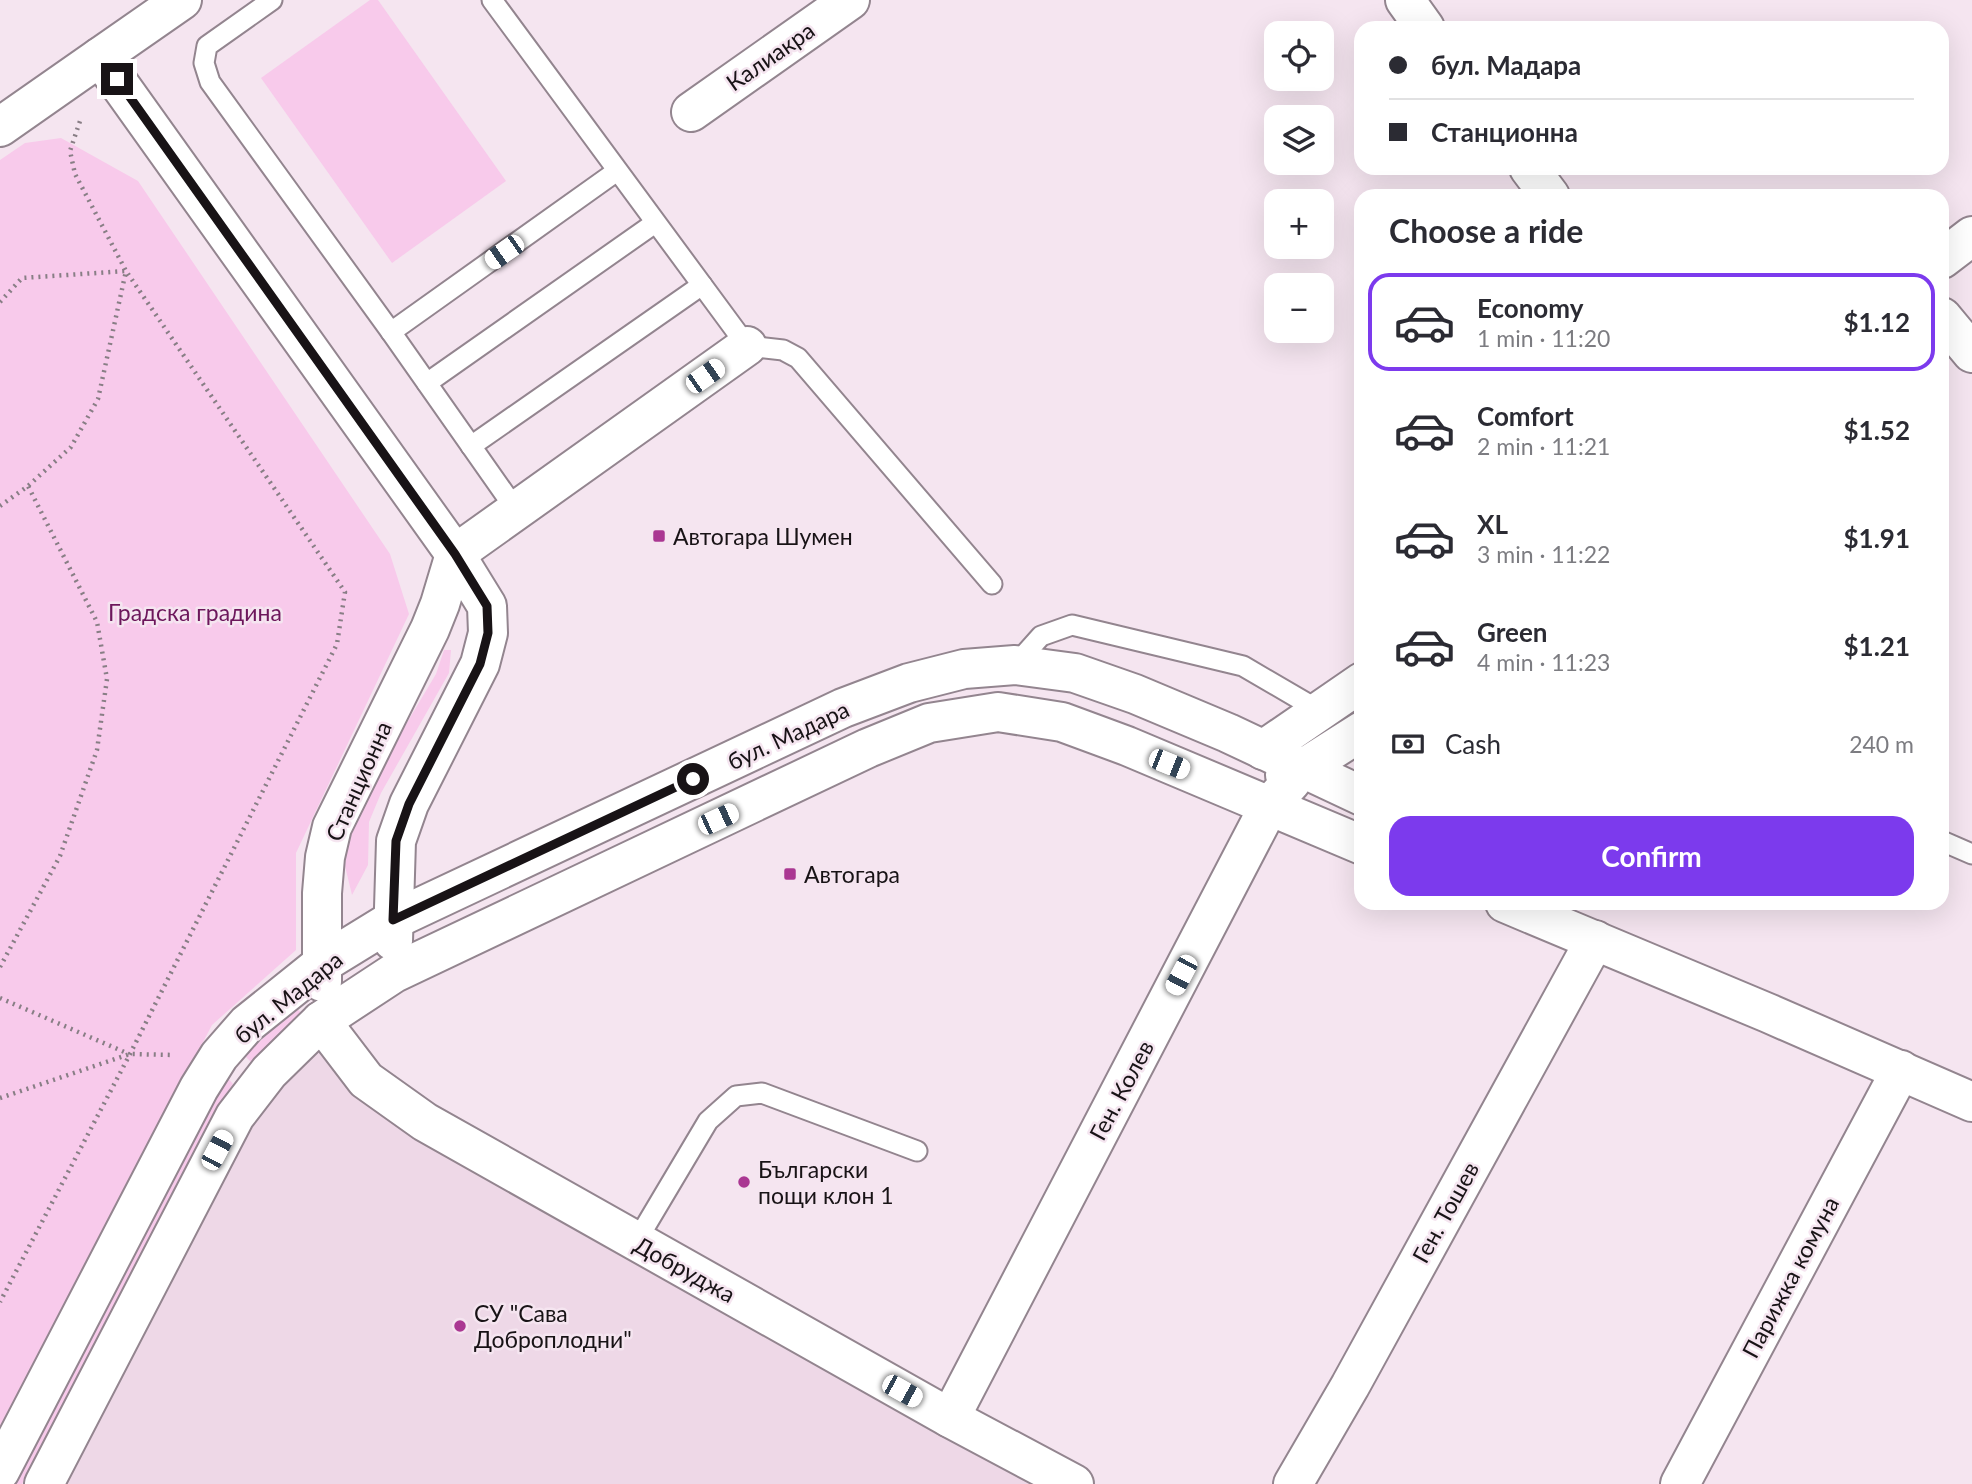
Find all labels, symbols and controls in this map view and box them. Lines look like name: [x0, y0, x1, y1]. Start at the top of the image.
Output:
street label: Калиакра: [721, 16, 819, 96]
map controls: [1264, 21, 1334, 343]
button: locate: [1264, 21, 1334, 91]
text: бул. Мадара: [1431, 49, 1581, 81]
route end: [101, 63, 133, 95]
button: layers: [1264, 105, 1334, 175]
text: Станционна: [1431, 116, 1578, 148]
button: +: [1264, 189, 1334, 259]
text: Choose a ride: [1389, 211, 1583, 250]
car: [481, 231, 528, 273]
button: −: [1264, 273, 1334, 343]
icon: car: [1393, 291, 1456, 354]
text: Economy: [1477, 292, 1583, 324]
text: $1.12: [1844, 306, 1910, 338]
text: 1 min · 11:20: [1477, 324, 1610, 352]
car: [682, 355, 729, 397]
icon: car: [1393, 399, 1456, 462]
text: Comfort: [1477, 400, 1574, 432]
text: $1.52: [1844, 414, 1910, 446]
text: 2 min · 11:21: [1477, 432, 1610, 460]
icon: car: [1393, 507, 1456, 570]
text: XL: [1477, 508, 1508, 540]
place label: Автогара Шумен: [673, 522, 853, 550]
text: $1.91: [1844, 522, 1910, 554]
marker: Автогара Шумен: [651, 528, 667, 544]
text: 3 min · 11:22: [1477, 540, 1610, 568]
park label: Градска градина: [108, 598, 282, 626]
icon: car: [1393, 615, 1456, 678]
text: Green: [1477, 616, 1547, 648]
text: $1.21: [1844, 630, 1910, 662]
text: 4 min · 11:23: [1477, 648, 1610, 676]
street label: бул. Мадара: [723, 695, 853, 775]
street label: Станционна: [319, 717, 397, 845]
icon: cash: [1389, 725, 1427, 763]
text: Cash: [1445, 728, 1501, 760]
text: 240 m: [1849, 730, 1914, 758]
car: [1146, 746, 1193, 782]
route start: [677, 763, 709, 795]
car: [695, 801, 742, 837]
button: Confirm: [1389, 816, 1914, 896]
place label: Автогара: [804, 860, 900, 888]
marker: Автогара: [782, 866, 798, 882]
street label: бул. Мадара: [228, 945, 348, 1049]
car: [1162, 952, 1201, 998]
street label: Ген. Колев: [1083, 1035, 1159, 1145]
car: [198, 1127, 237, 1173]
place label: Български пощи клон 1: [758, 1155, 894, 1209]
street label: Ген. Тошев: [1406, 1157, 1484, 1267]
marker: Български пощи клон 1: [736, 1174, 752, 1190]
street label: Парижка комуна: [1736, 1192, 1844, 1362]
street label: Добруджа: [630, 1230, 740, 1308]
place label: СУ "Сава Доброплодни": [474, 1299, 632, 1353]
marker: СУ "Сава Доброплодни": [452, 1318, 468, 1334]
car: [879, 1372, 926, 1410]

